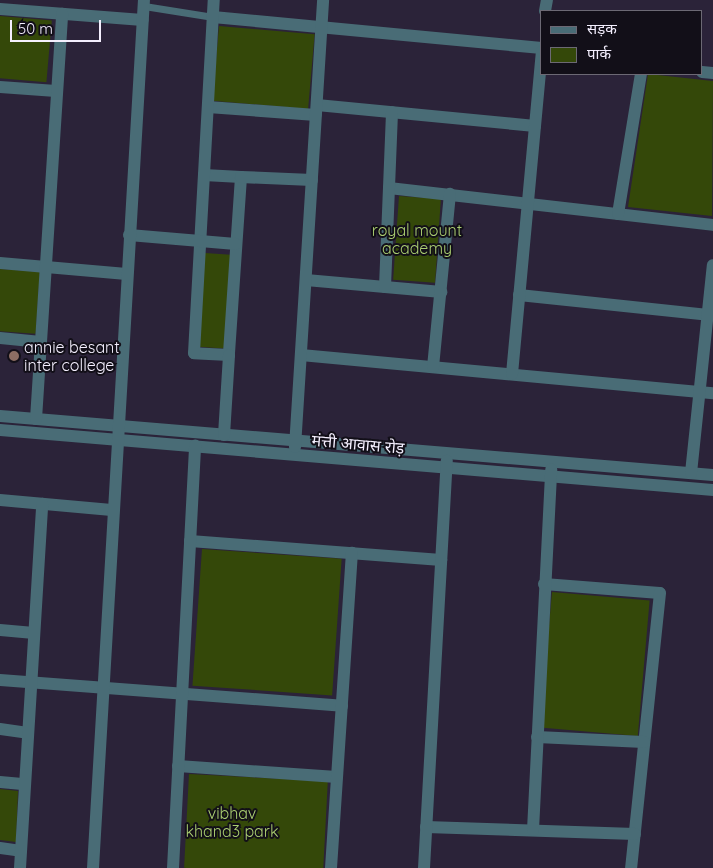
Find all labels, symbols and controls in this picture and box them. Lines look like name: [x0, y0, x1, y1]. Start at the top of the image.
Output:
scale bar: [12, 10, 104, 42]
legend: [540, 10, 703, 75]
text: 50 m: [18, 19, 53, 38]
text: सड़क: [587, 19, 617, 38]
text: पार्क: [587, 44, 611, 63]
park label: royal mount academy: [372, 220, 462, 258]
place label: annie besant inter college: [24, 337, 120, 375]
marker: annie besant inter college: [8, 350, 20, 362]
street label: मंत्ती आवास रोड़: [311, 430, 405, 458]
park label: vibhav khand3 park: [185, 803, 279, 841]

